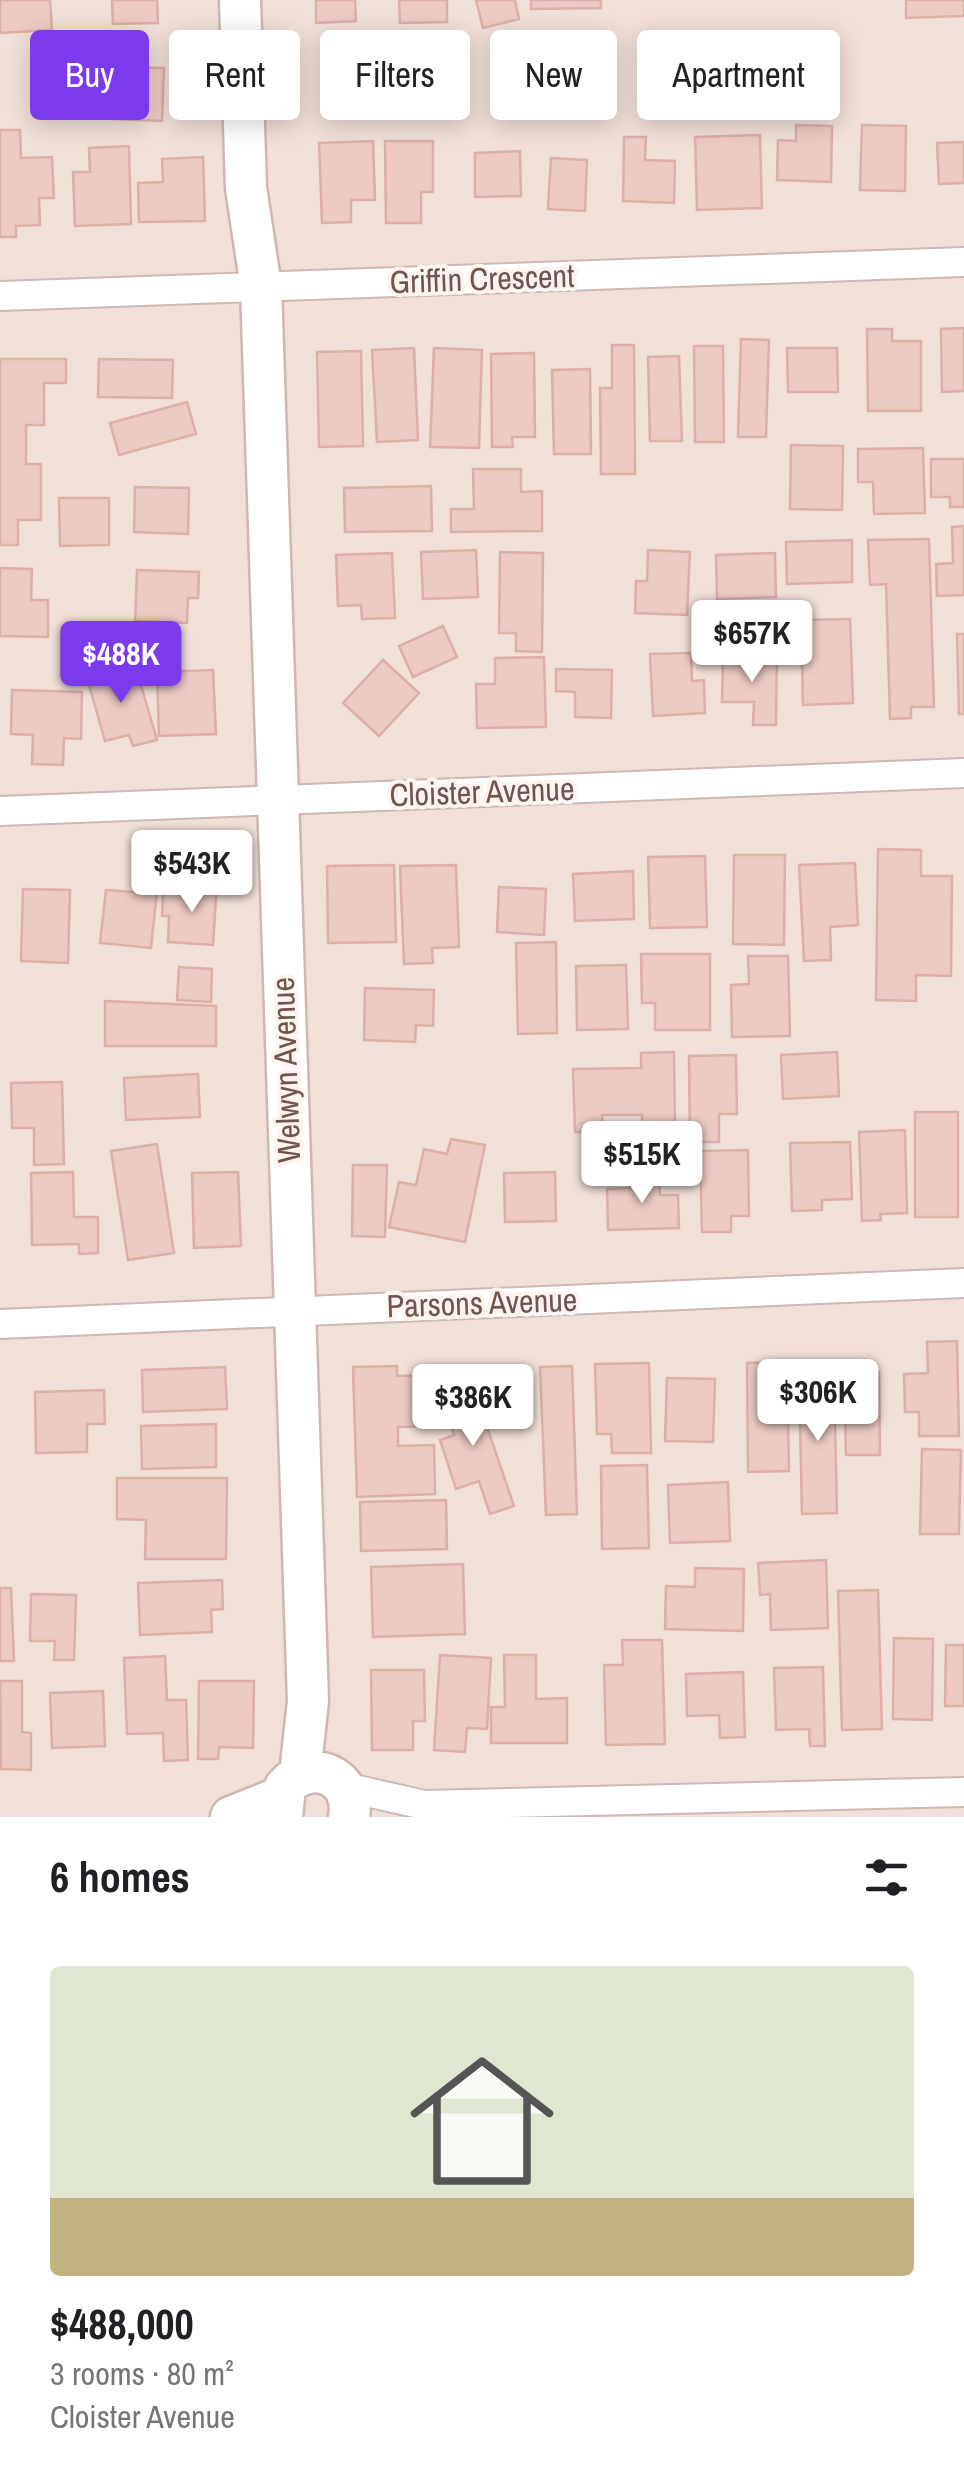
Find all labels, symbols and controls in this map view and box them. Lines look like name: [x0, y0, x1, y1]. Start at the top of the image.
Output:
chip: Buy: [30, 30, 149, 120]
chip: Rent: [169, 30, 300, 120]
chip: Filters: [320, 30, 470, 120]
chip: New: [490, 30, 617, 120]
chip: Apartment: [637, 30, 840, 120]
street label: Griffin Crescent: [389, 254, 575, 303]
pin: $657K: [682, 600, 822, 685]
text: $657K: [713, 611, 791, 654]
pin: $488K: [51, 621, 191, 706]
text: $488K: [82, 632, 160, 675]
street label: Cloister Avenue: [389, 767, 575, 816]
pin: $543K: [122, 830, 262, 915]
text: $543K: [153, 841, 231, 884]
street label: Welwyn Avenue: [261, 976, 310, 1164]
pin: $515K: [572, 1121, 712, 1206]
text: $515K: [603, 1132, 681, 1175]
street label: Parsons Avenue: [386, 1278, 578, 1327]
pin: $306K: [748, 1359, 888, 1444]
pin: $386K: [403, 1364, 543, 1449]
text: $306K: [779, 1370, 857, 1413]
text: $386K: [434, 1375, 512, 1418]
text: 6 homes: [50, 1849, 190, 1905]
icon: filters: [859, 1850, 914, 1905]
icon: home: [392, 2031, 572, 2211]
text: $488,000: [50, 2296, 194, 2352]
text: 3 rooms · 80 m²: [50, 2352, 234, 2395]
text: Cloister Avenue: [50, 2395, 235, 2438]

